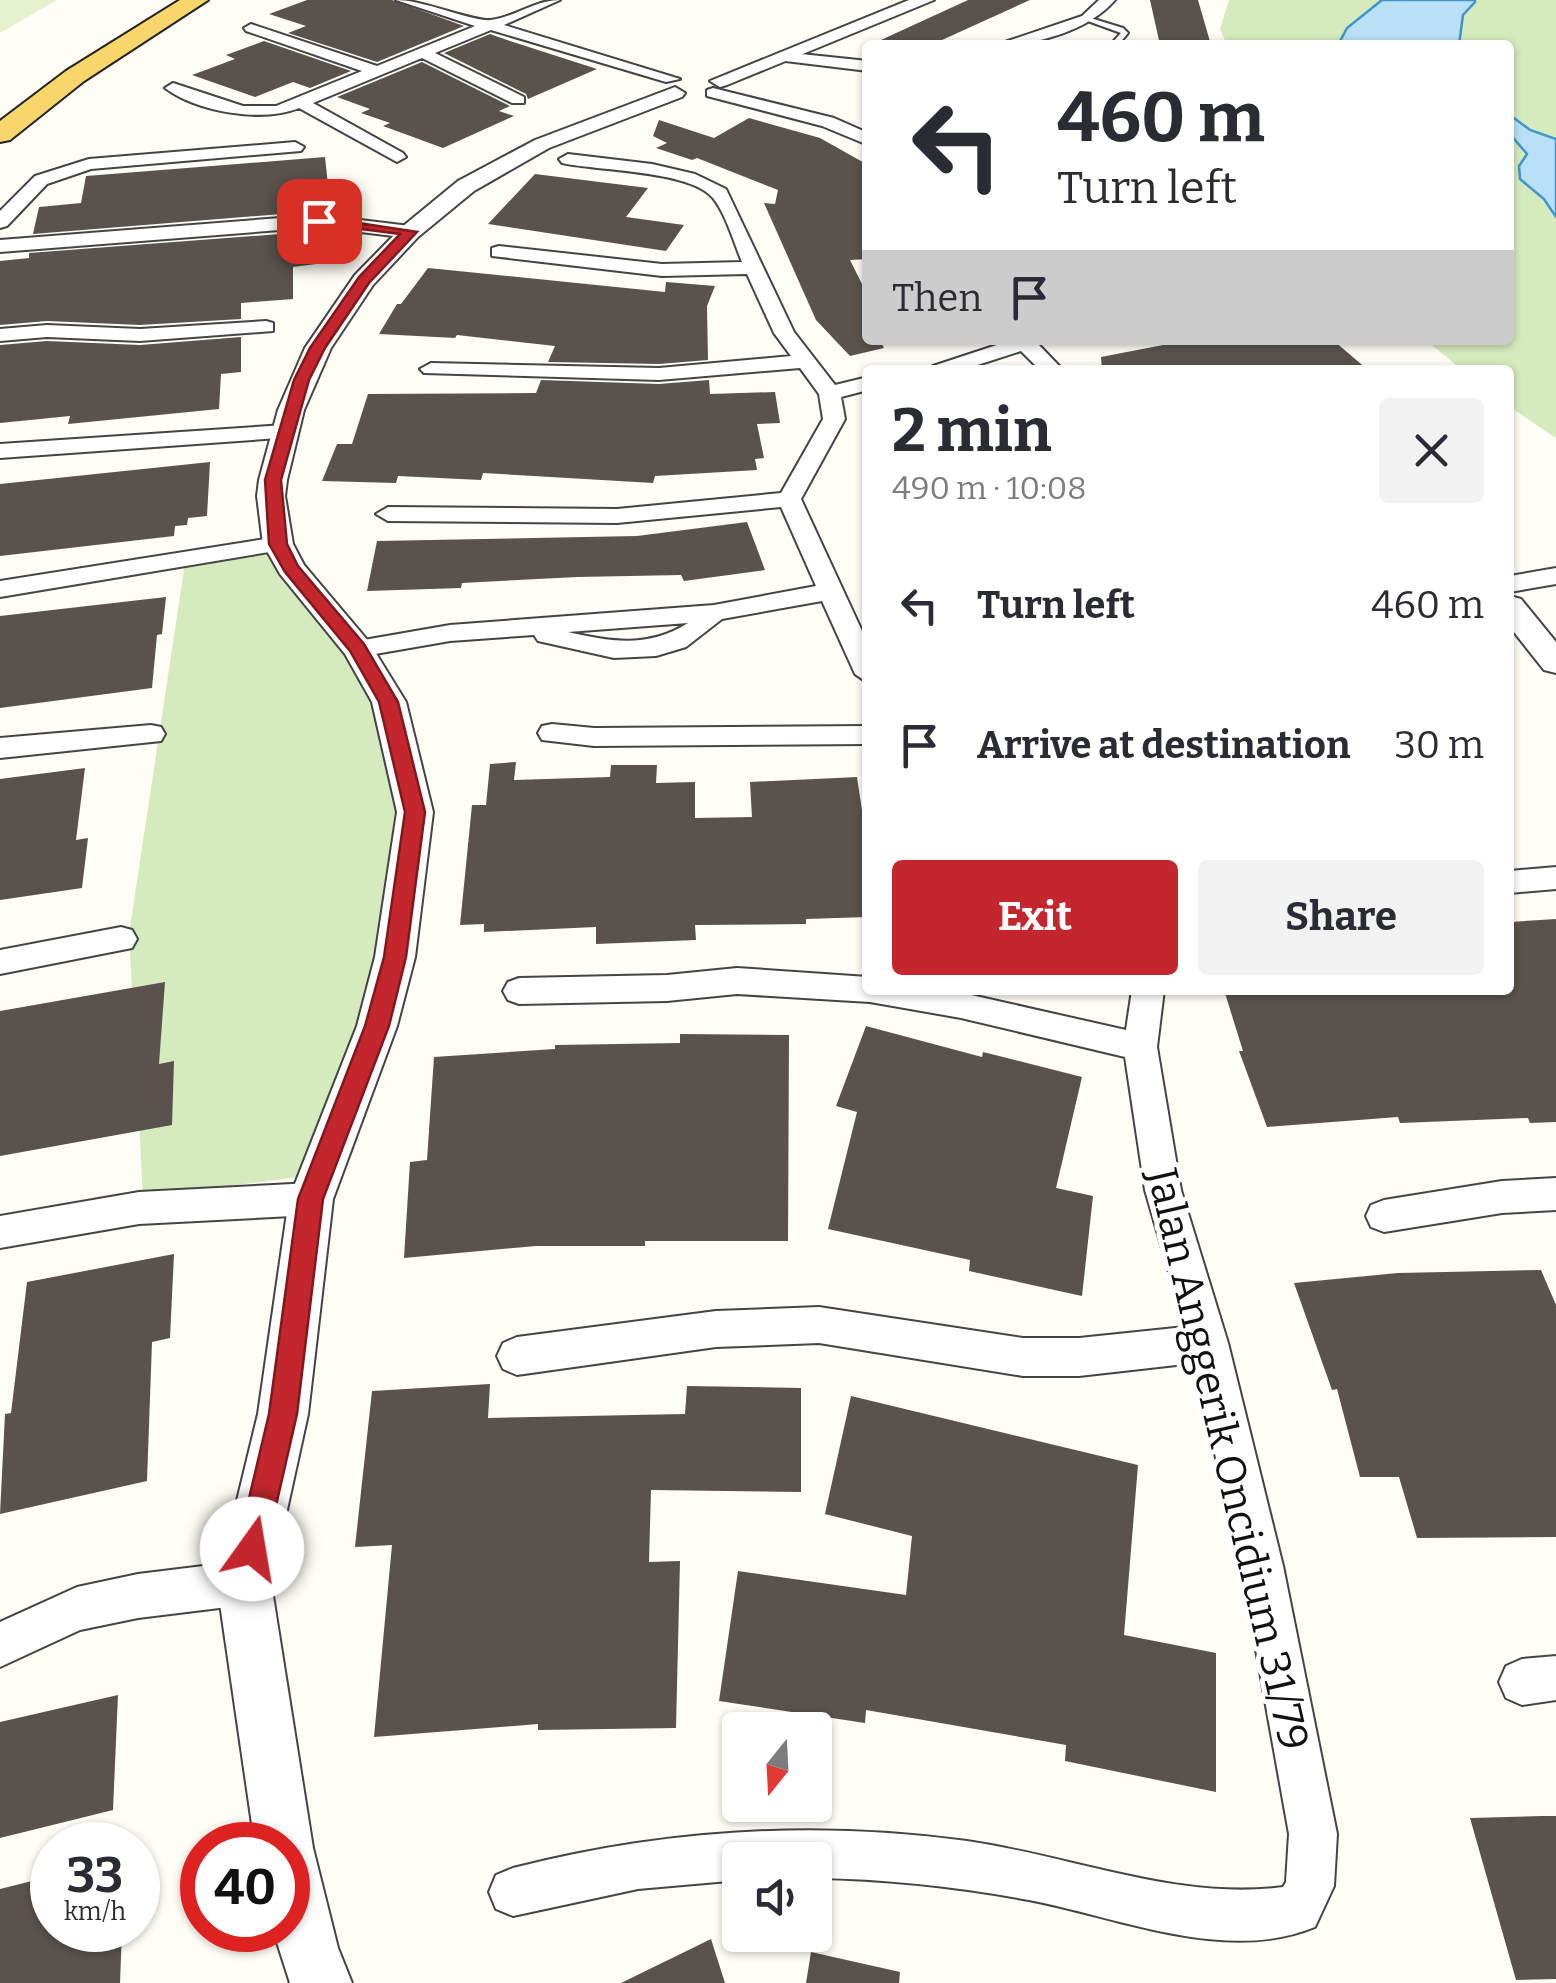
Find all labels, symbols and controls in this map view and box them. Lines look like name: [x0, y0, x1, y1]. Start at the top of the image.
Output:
text: 460 m: [1057, 76, 1265, 160]
icon: left: [892, 80, 1022, 210]
text: Turn left: [1057, 161, 1237, 215]
pin: [277, 179, 362, 264]
icon: arrive: [292, 194, 347, 249]
icon: arrive: [1002, 270, 1057, 325]
text: Then: [892, 275, 982, 321]
text: 2 min: [892, 395, 1052, 467]
button: close: [1379, 398, 1484, 503]
text: 490 m · 10:08: [892, 469, 1086, 507]
icon: left: [892, 578, 947, 633]
text: Turn left: [977, 582, 1135, 628]
text: 460 m: [1371, 582, 1484, 628]
icon: arrive: [892, 718, 947, 773]
text: Arrive at destination: [977, 722, 1350, 768]
text: 30 m: [1394, 722, 1484, 768]
button: Exit: [892, 860, 1178, 975]
button: Share: [1198, 860, 1484, 975]
street label: Jalan Anggerik Oncidium 31/79: [1136, 1163, 1319, 1755]
position arrow: [200, 1497, 304, 1601]
north arrow: [722, 1712, 832, 1822]
map controls: [722, 1712, 832, 1952]
speed limit sign: 40: [180, 1822, 310, 1952]
button: sound: [722, 1842, 832, 1952]
text: 33: [67, 1845, 123, 1905]
text: km/h: [64, 1897, 126, 1927]

